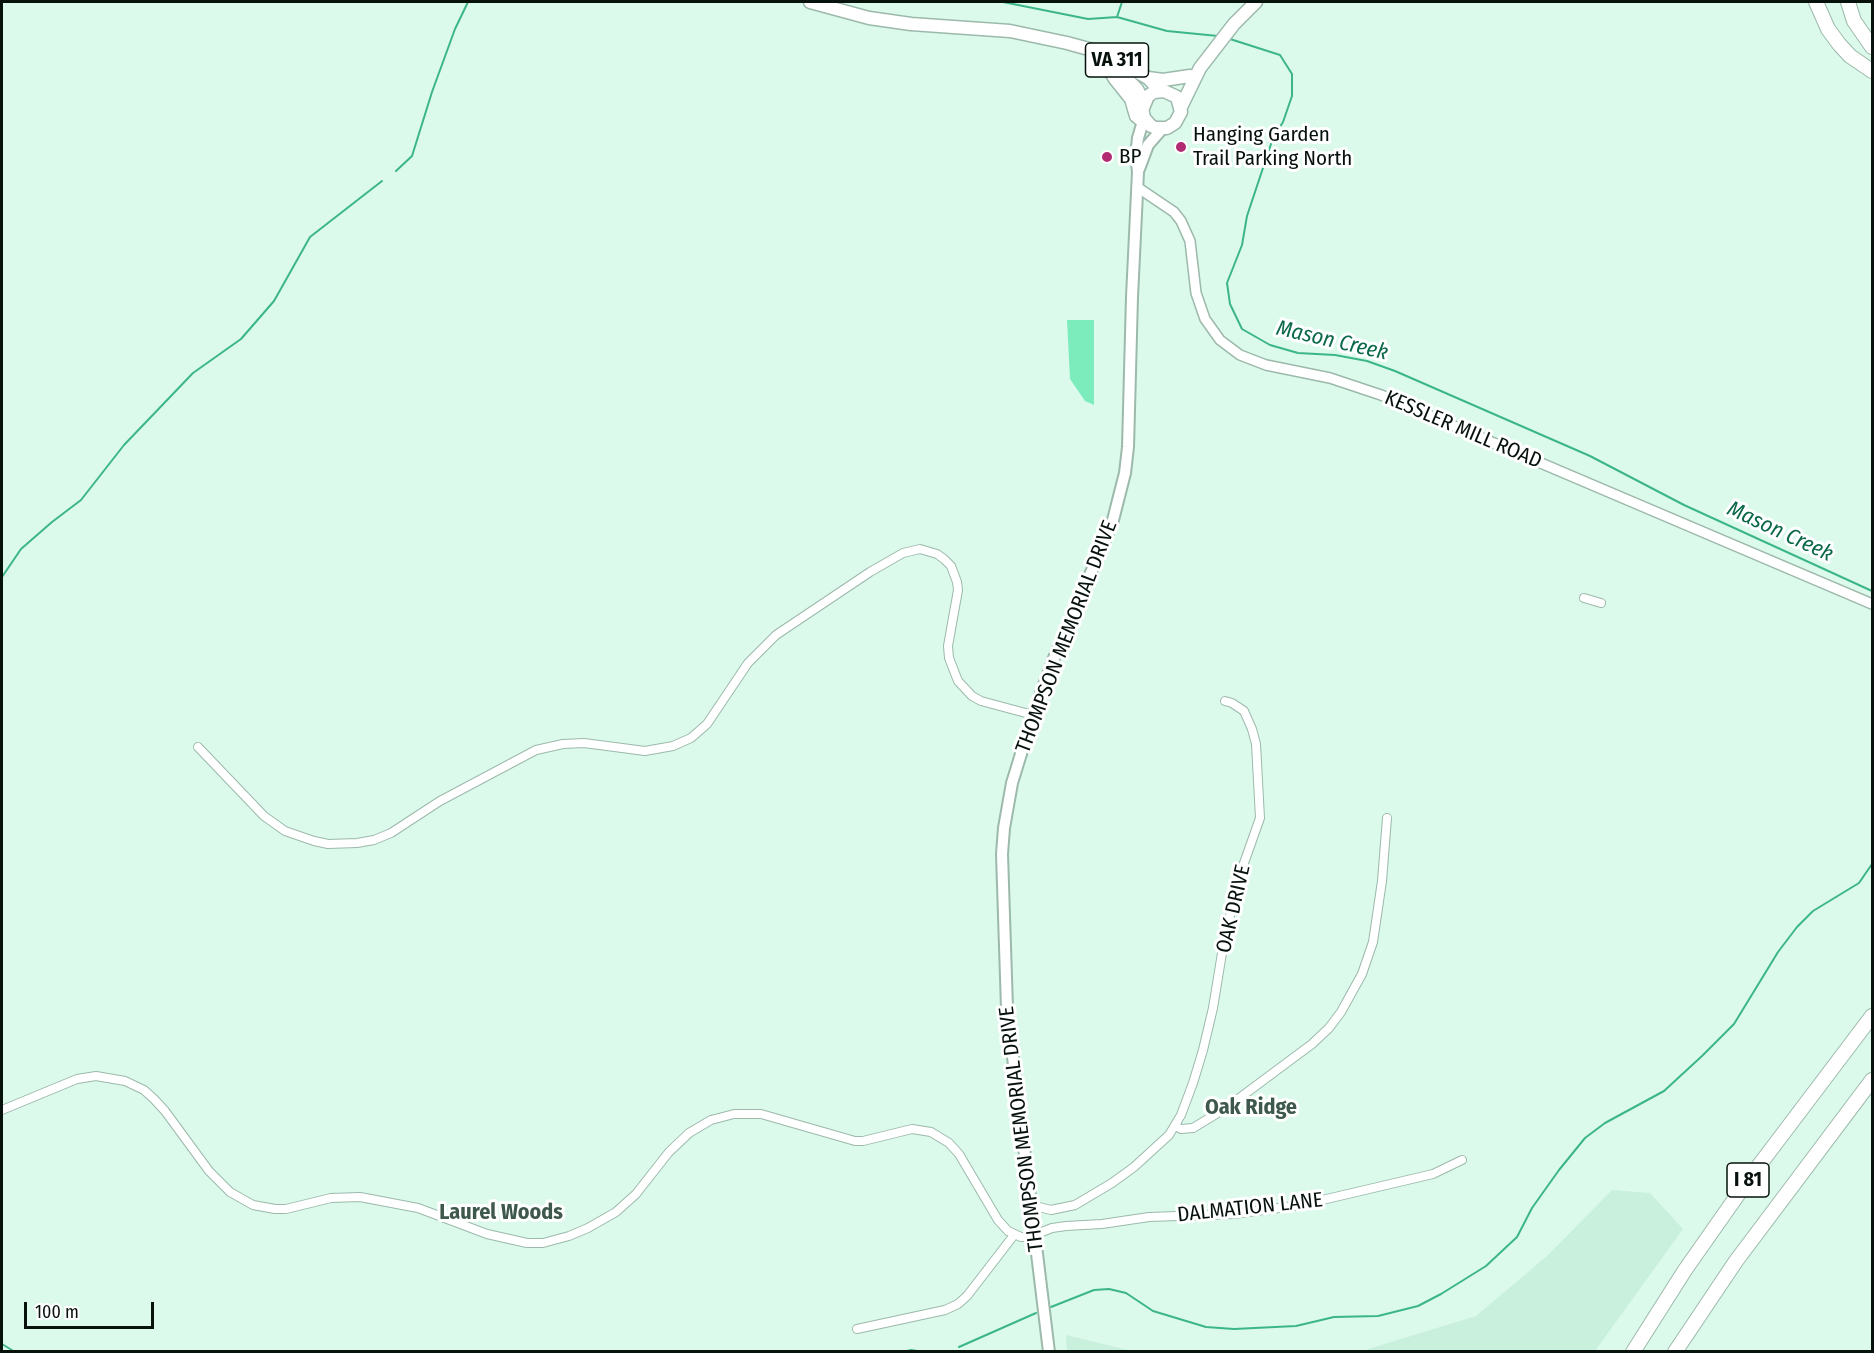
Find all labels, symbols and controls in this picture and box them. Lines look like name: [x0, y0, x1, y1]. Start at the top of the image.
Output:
road number: VA 311: [1086, 43, 1148, 77]
place label: Hanging Garden Trail Parking North: [1193, 122, 1352, 172]
marker: Hanging Garden Trail Parking North: [1174, 140, 1188, 154]
place label: BP: [1119, 144, 1141, 170]
marker: BP: [1100, 150, 1114, 164]
water label: Mason Creek: [1274, 315, 1390, 367]
street label: KESSLER MILL ROAD: [1381, 386, 1545, 474]
water label: Mason Creek: [1723, 496, 1837, 568]
street label: THOMPSON MEMORIAL DRIVE: [1011, 517, 1123, 757]
street label: OAK DRIVE: [1212, 862, 1256, 956]
street label: THOMPSON MEMORIAL DRIVE: [994, 1005, 1050, 1253]
district label: Oak Ridge: [1205, 1095, 1297, 1121]
road number: I 81: [1727, 1163, 1769, 1197]
street label: DALMATION LANE: [1176, 1188, 1324, 1228]
district label: Laurel Woods: [439, 1200, 563, 1226]
scale bar: [27, 1290, 158, 1328]
text: 100 m: [35, 1301, 79, 1323]

